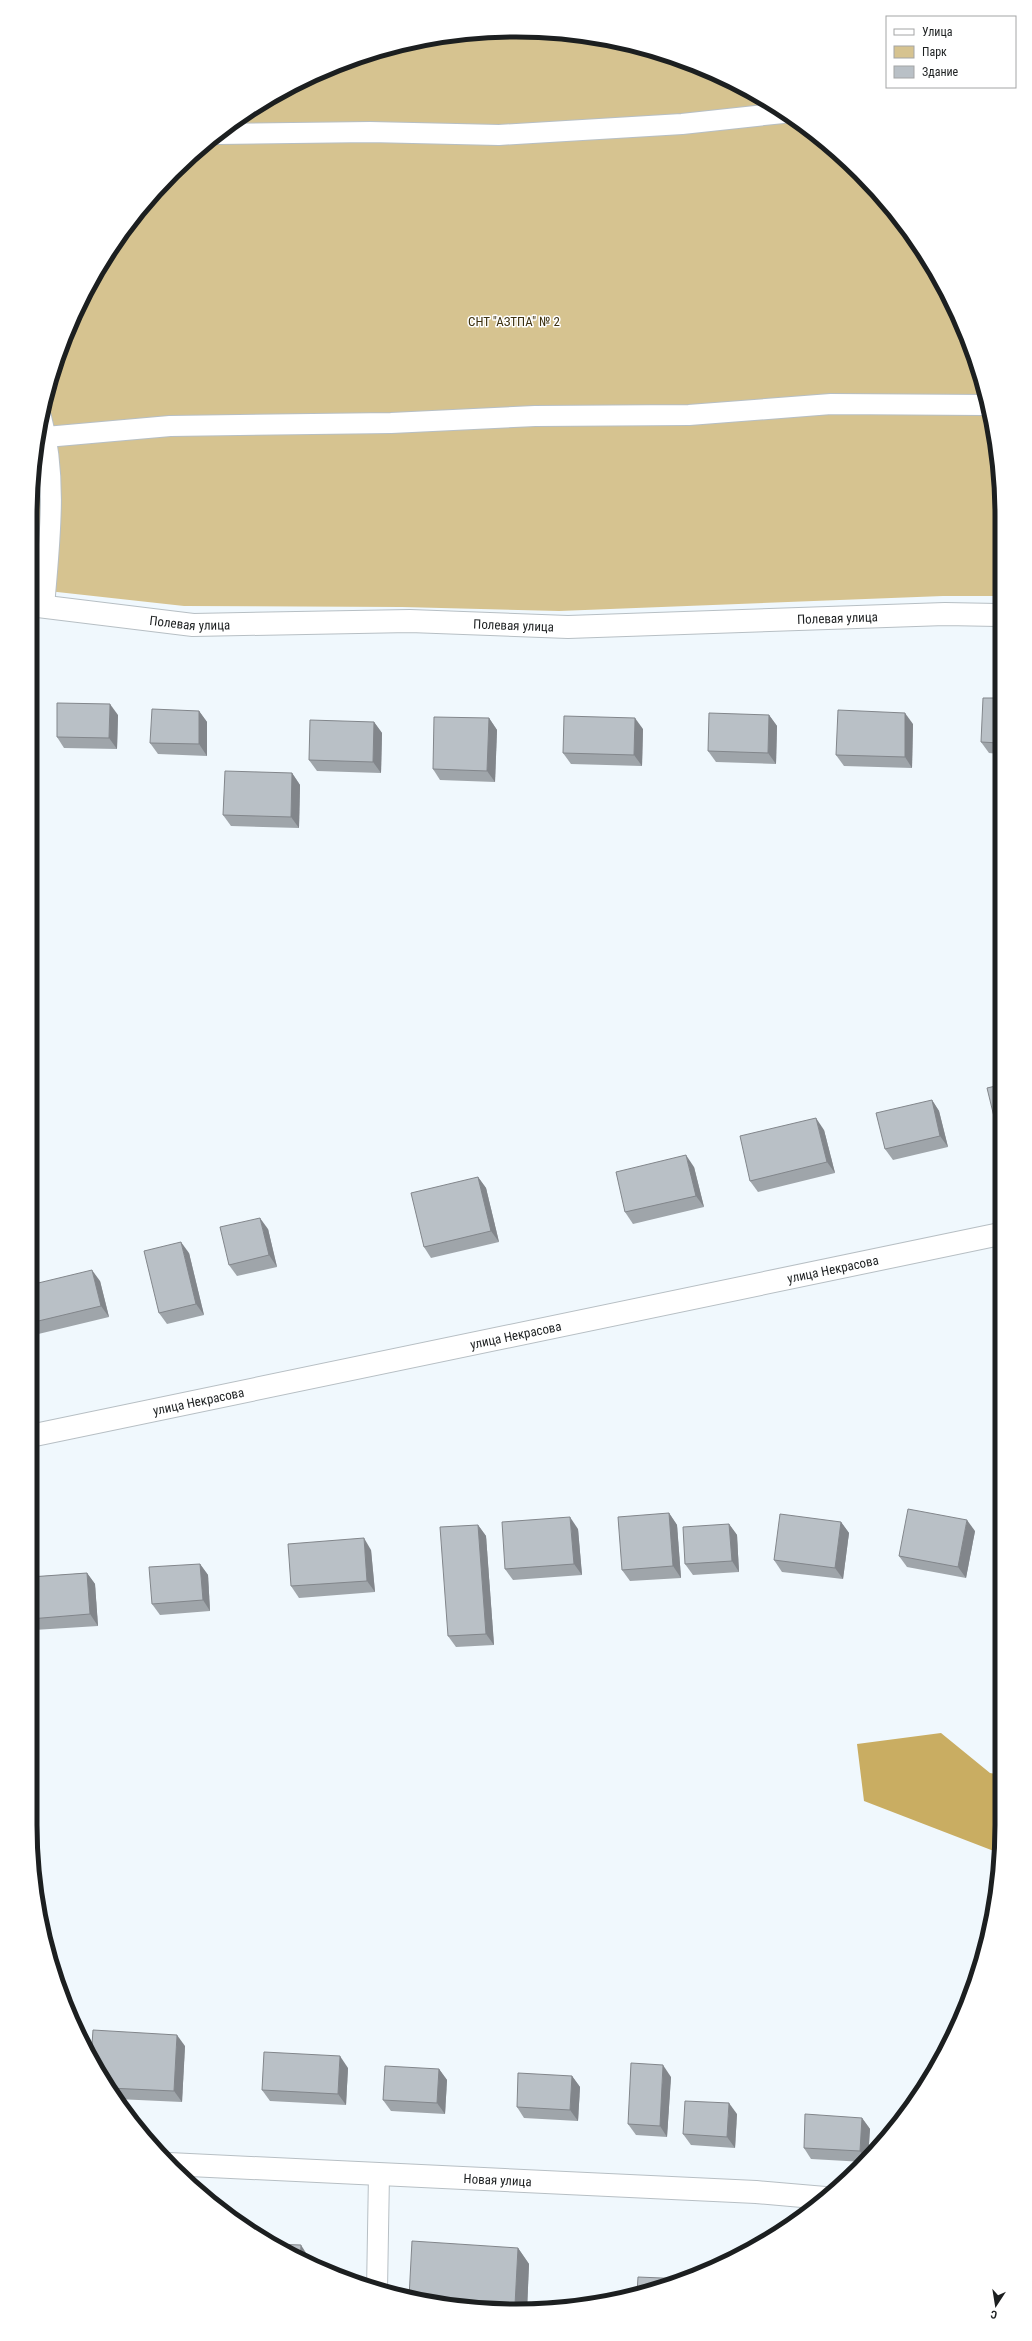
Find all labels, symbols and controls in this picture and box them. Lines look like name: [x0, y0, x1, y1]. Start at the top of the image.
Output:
legend: [886, 16, 1016, 88]
text: Улица: [922, 25, 953, 39]
text: Парк: [922, 45, 947, 59]
text: Здание: [922, 65, 959, 79]
park label: СНТ "АЗТПА" № 2: [468, 314, 560, 329]
street label: Полевая улица: [797, 609, 878, 627]
street label: Полевая улица: [149, 613, 230, 633]
street label: Полевая улица: [473, 616, 554, 634]
street label: улица Некрасова: [786, 1253, 880, 1286]
street label: улица Некрасова: [469, 1319, 563, 1352]
street label: улица Некрасова: [152, 1385, 245, 1418]
street label: Новая улица: [463, 2171, 532, 2189]
north arrow: [976, 2285, 1016, 2325]
text: С: [990, 2307, 998, 2321]

